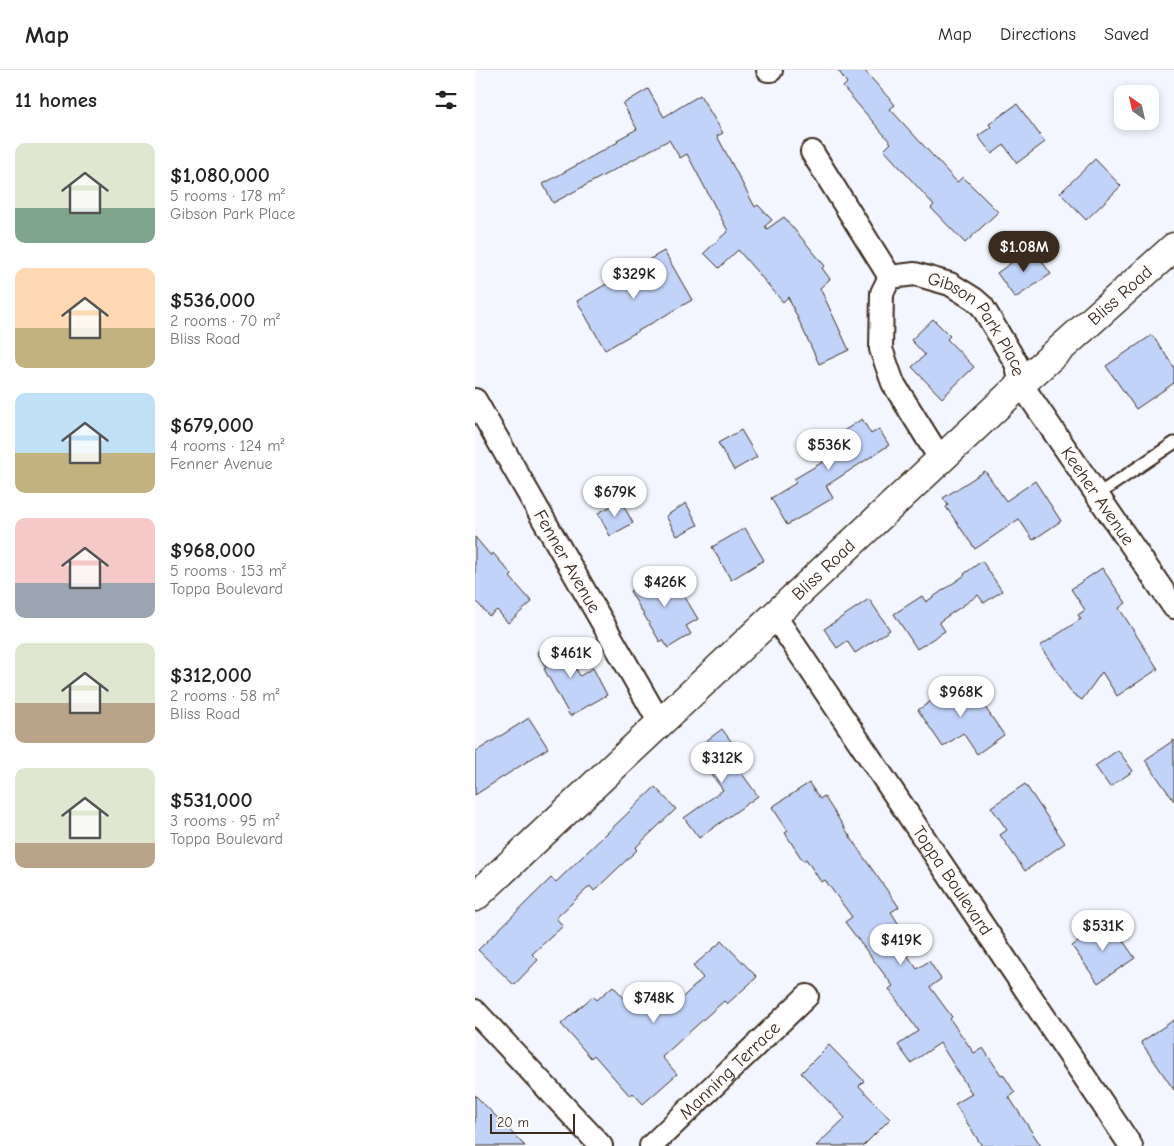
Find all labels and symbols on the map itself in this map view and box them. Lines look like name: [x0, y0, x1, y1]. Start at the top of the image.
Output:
north arrow: [1114, 85, 1159, 130]
pin: $1.08M: [983, 230, 1065, 273]
pin: $329K: [599, 258, 669, 300]
street label: Bliss Road: [1084, 262, 1157, 330]
street label: Gibson Park Place: [925, 268, 1029, 378]
pin: $536K: [794, 428, 864, 471]
street label: Keeher Avenue: [1056, 443, 1139, 550]
pin: $679K: [580, 476, 650, 518]
street label: Fenner Avenue: [529, 506, 605, 617]
street label: Bliss Road: [788, 535, 860, 605]
pin: $426K: [630, 566, 700, 608]
pin: $461K: [536, 636, 606, 679]
pin: $968K: [926, 676, 996, 718]
pin: $312K: [687, 742, 757, 784]
street label: Toppa Boulevard: [908, 822, 996, 939]
pin: $531K: [1068, 910, 1138, 952]
pin: $419K: [866, 924, 936, 966]
pin: $748K: [619, 982, 689, 1024]
street label: Manning Terrace: [675, 1018, 785, 1124]
scale bar: [490, 1111, 575, 1134]

